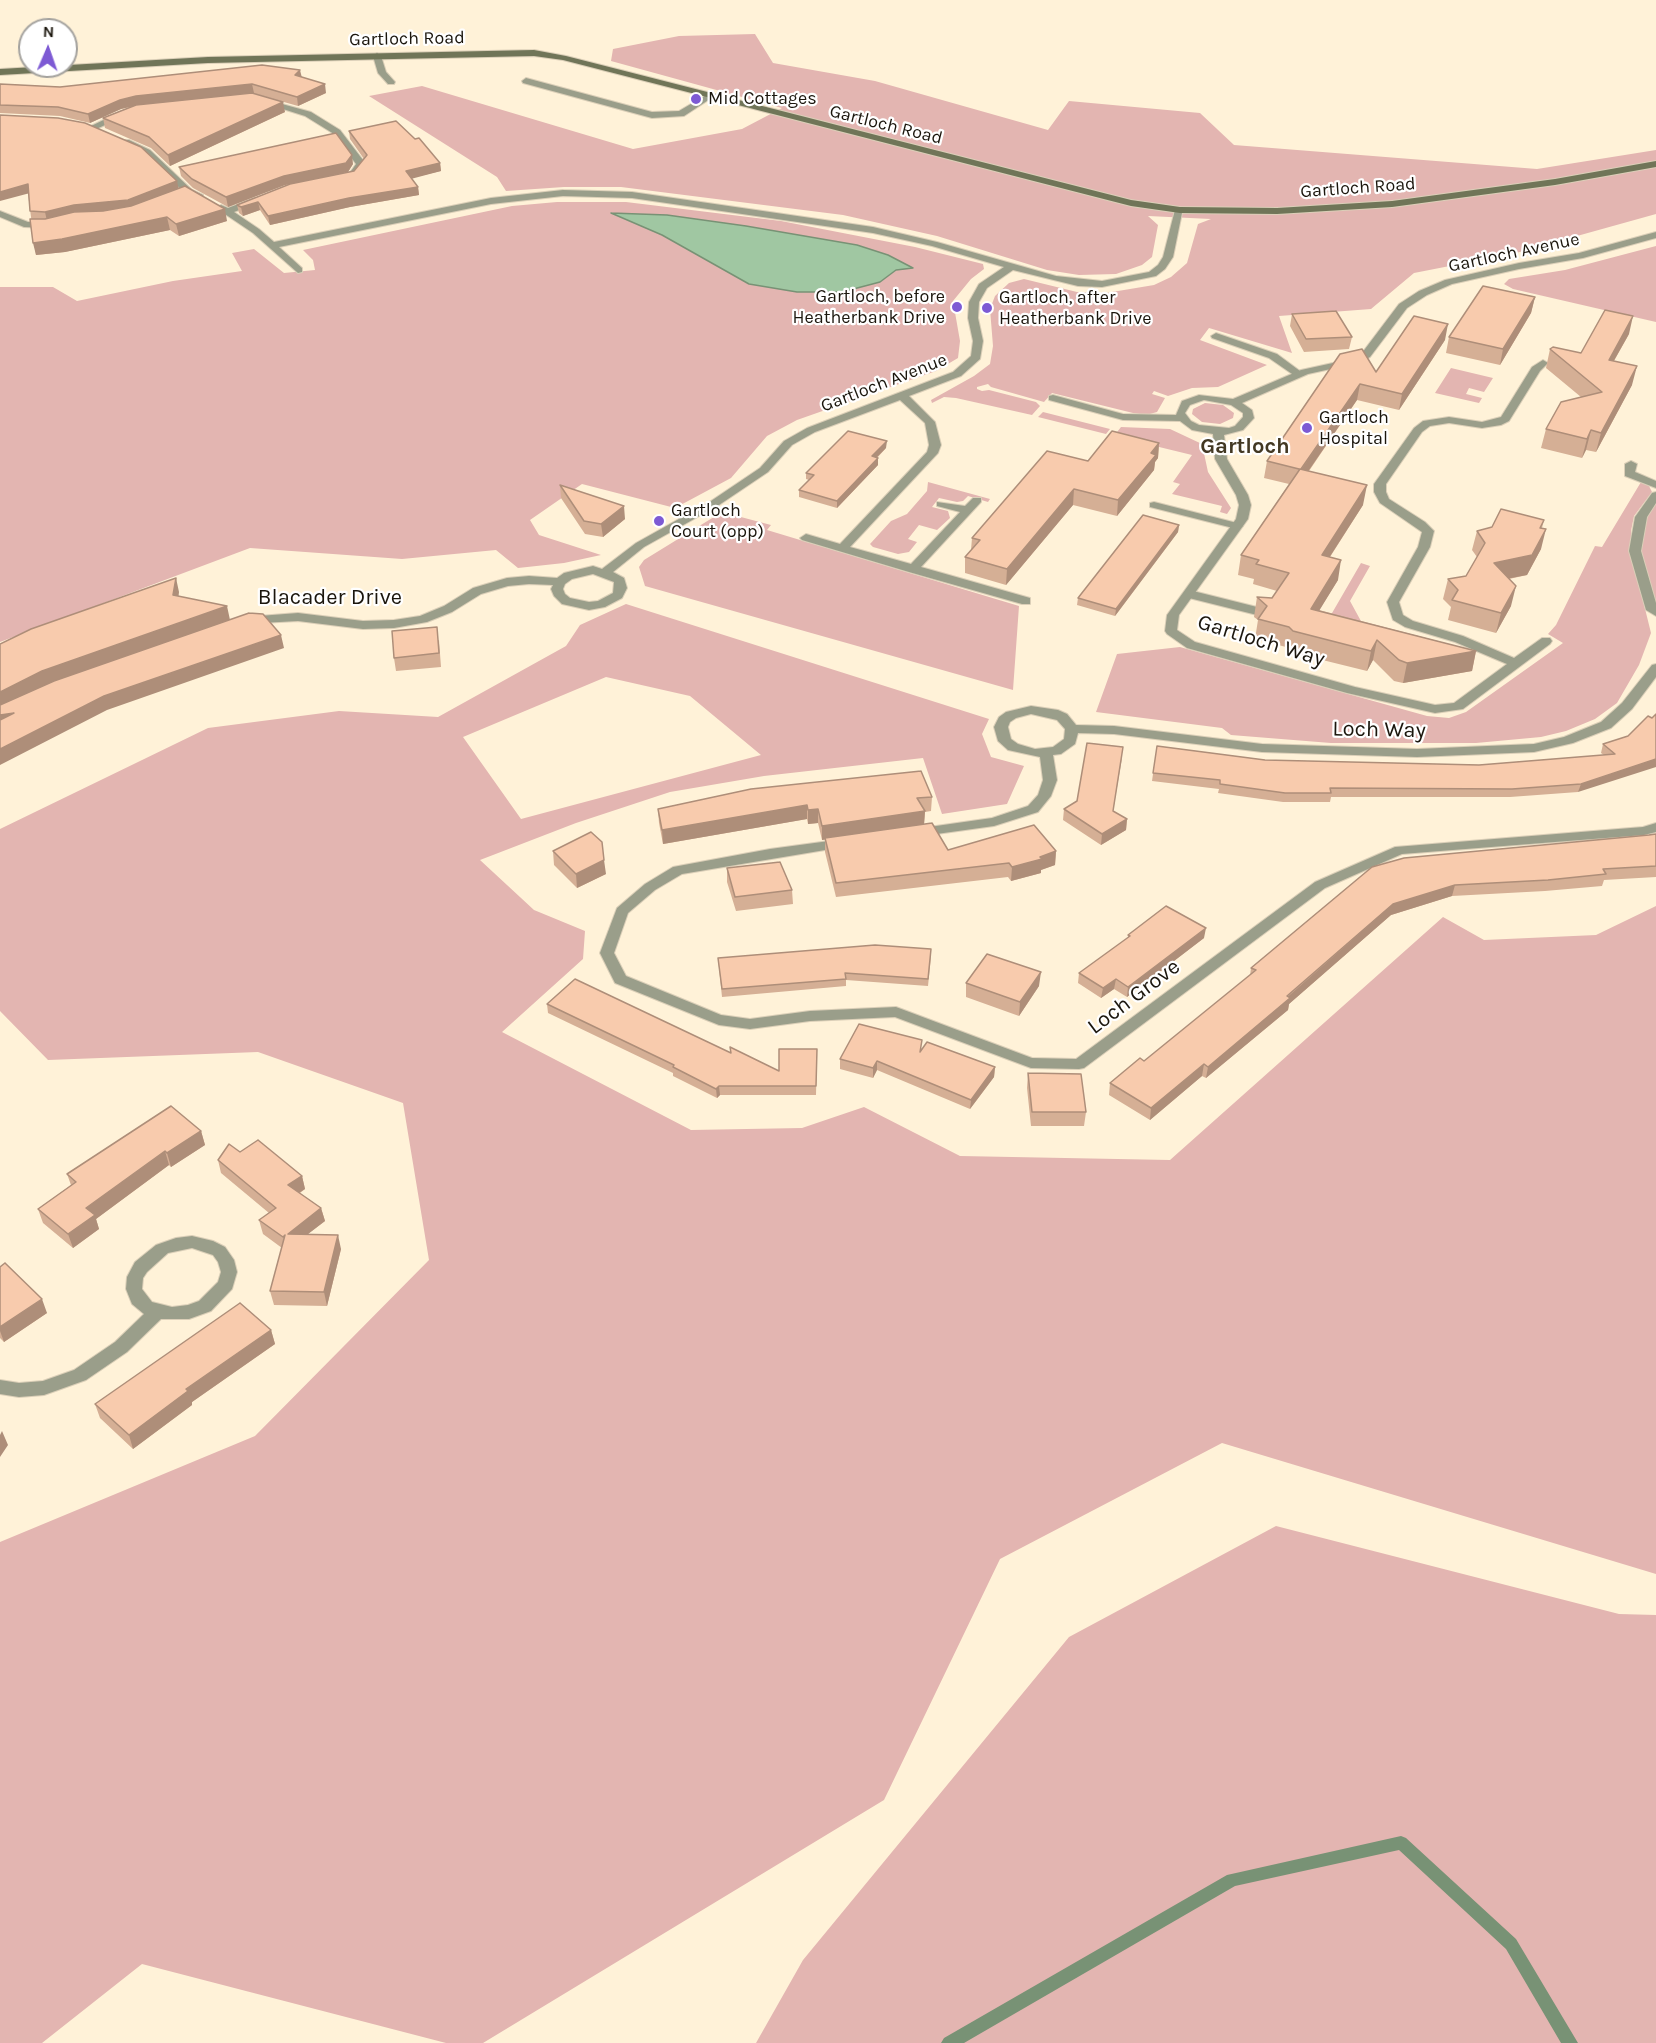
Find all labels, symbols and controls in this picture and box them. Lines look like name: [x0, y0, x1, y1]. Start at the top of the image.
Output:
north arrow: [18, 18, 78, 78]
text: N: [42, 22, 55, 41]
street label: Gartloch Road: [349, 27, 465, 51]
place label: Mid Cottages: [708, 88, 817, 110]
marker: Mid Cottages: [689, 92, 703, 106]
street label: Gartloch Road: [827, 101, 945, 149]
street label: Gartloch Road: [1300, 173, 1416, 203]
street label: Gartloch Avenue: [1447, 229, 1581, 277]
place label: Gartloch, before Heatherbank Drive: [793, 286, 945, 328]
place label: Gartloch, after Heatherbank Drive: [999, 287, 1151, 330]
marker: Gartloch, before Heatherbank Drive: [950, 300, 964, 314]
marker: Gartloch, after Heatherbank Drive: [980, 301, 994, 315]
street label: Gartloch Avenue: [818, 349, 950, 417]
place label: Gartloch Hospital: [1319, 407, 1389, 450]
marker: Gartloch Hospital: [1300, 421, 1314, 435]
district label: Gartloch: [1200, 434, 1290, 460]
place label: Gartloch Court (opp): [671, 500, 764, 542]
marker: Gartloch Court (opp): [652, 514, 666, 528]
street label: Blacader Drive: [258, 585, 402, 611]
street label: Gartloch Way: [1194, 609, 1328, 673]
street label: Loch Way: [1332, 716, 1426, 744]
street label: Loch Grove: [1083, 954, 1185, 1040]

